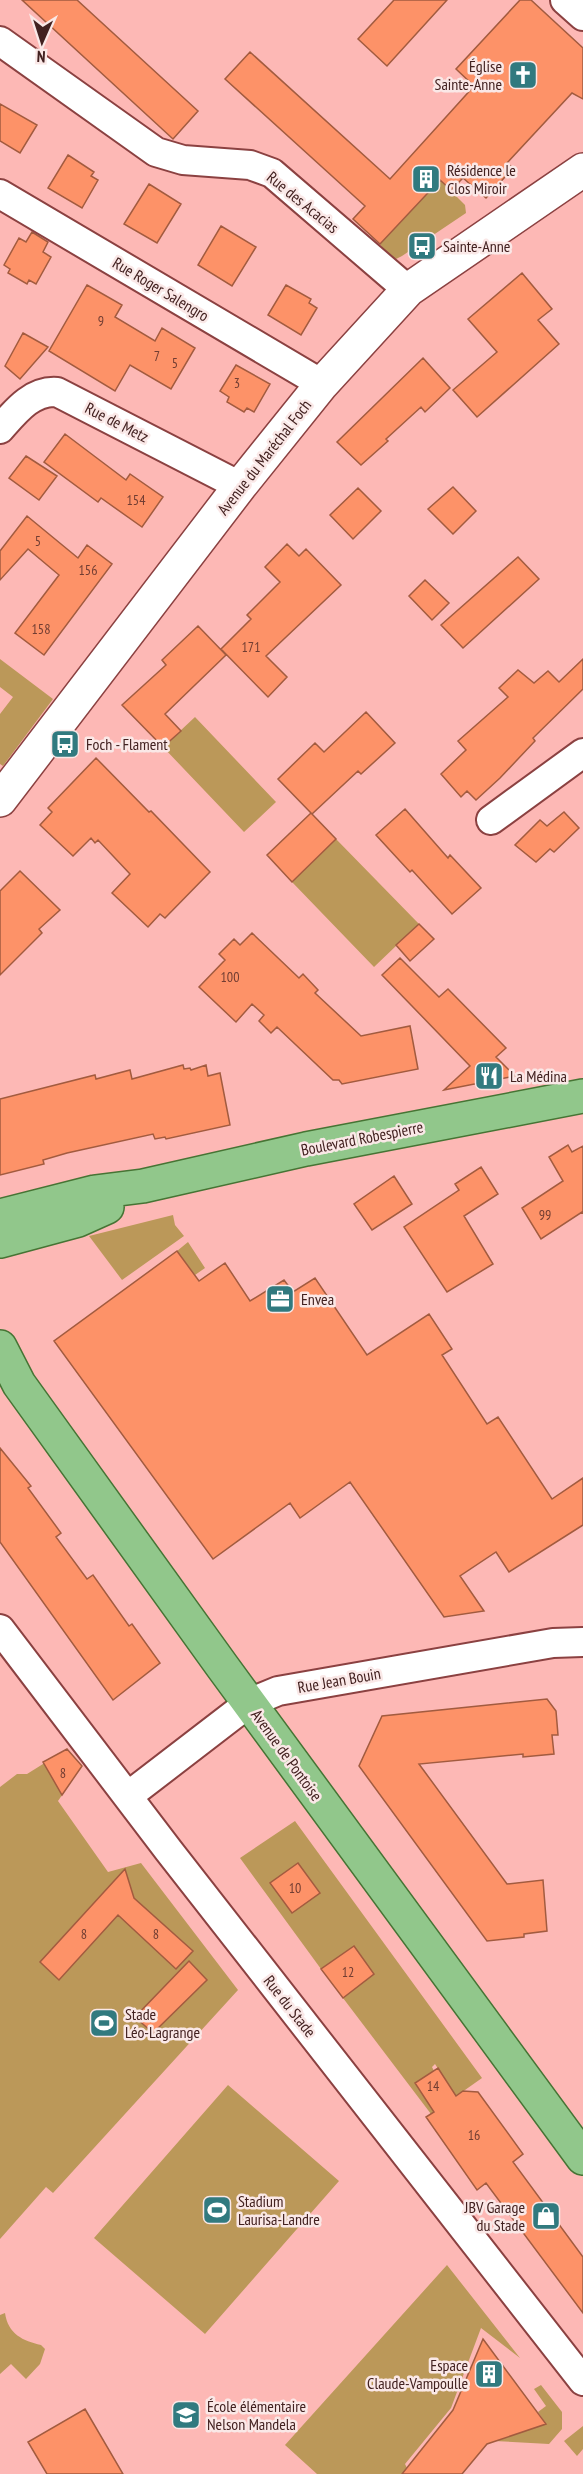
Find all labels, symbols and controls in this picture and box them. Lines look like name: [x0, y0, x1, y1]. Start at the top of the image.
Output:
north arrow: [12, 12, 72, 72]
text: N: [36, 47, 46, 67]
place label: Église Sainte-Anne: [435, 56, 502, 94]
church icon: Église Sainte-Anne: [507, 59, 539, 91]
place label: Résidence le Clos Miroir: [447, 160, 516, 198]
building icon: Résidence le Clos Miroir: [410, 163, 442, 195]
street label: Rue des Acacias: [263, 167, 343, 237]
bus stop icon: Sainte-Anne: [406, 230, 438, 262]
place label: Sainte-Anne: [443, 236, 510, 256]
street label: Rue Roger Salengro: [109, 252, 213, 326]
house number: 9: [98, 312, 104, 330]
house number: 7: [154, 347, 160, 365]
house number: 5: [172, 354, 178, 372]
house number: 3: [234, 374, 240, 392]
street label: Avenue du Maréchal Foch: [213, 395, 315, 519]
street label: Rue de Metz: [82, 398, 152, 447]
house number: 154: [127, 491, 146, 509]
house number: 5: [35, 532, 41, 550]
house number: 156: [79, 561, 97, 579]
house number: 158: [32, 620, 50, 638]
house number: 171: [242, 638, 260, 656]
bus stop icon: Foch - Flament: [49, 728, 81, 760]
place label: Foch - Flament: [86, 734, 168, 754]
house number: 100: [221, 968, 239, 986]
restaurant icon: La Médina: [473, 1060, 505, 1092]
place label: La Médina: [510, 1066, 567, 1086]
street label: Boulevard Robespierre: [299, 1116, 425, 1160]
house number: 99: [539, 1206, 551, 1224]
office icon: Envea: [264, 1283, 296, 1315]
place label: Envea: [301, 1289, 334, 1309]
street label: Rue Jean Bouin: [296, 1663, 382, 1697]
street label: Avenue de Pontoise: [247, 1705, 327, 1805]
house number: 8: [60, 1764, 66, 1782]
house number: 10: [289, 1879, 301, 1897]
house number: 8: [81, 1925, 87, 1943]
house number: 8: [153, 1925, 159, 1943]
house number: 12: [342, 1963, 354, 1981]
street label: Rue du Stade: [260, 1971, 320, 2041]
place label: Stade Léo-Lagrange: [125, 2004, 200, 2042]
sports icon: Stade Léo-Lagrange: [88, 2007, 120, 2039]
house number: 14: [427, 2077, 440, 2095]
house number: 16: [468, 2126, 480, 2144]
place label: Stadium Laurisa-Landre: [238, 2191, 320, 2229]
sports icon: Stadium Laurisa-Landre: [201, 2194, 233, 2226]
place label: JBV Garage du Stade: [464, 2197, 525, 2235]
shop icon: JBV Garage du Stade: [530, 2200, 562, 2232]
place label: Espace Claude-Vampoulle: [367, 2355, 468, 2393]
building icon: Espace Claude-Vampoulle: [473, 2358, 505, 2390]
place label: École élémentaire Nelson Mandela: [207, 2396, 306, 2434]
school or university icon: École élémentaire Nelson Mandela: [170, 2399, 202, 2431]

